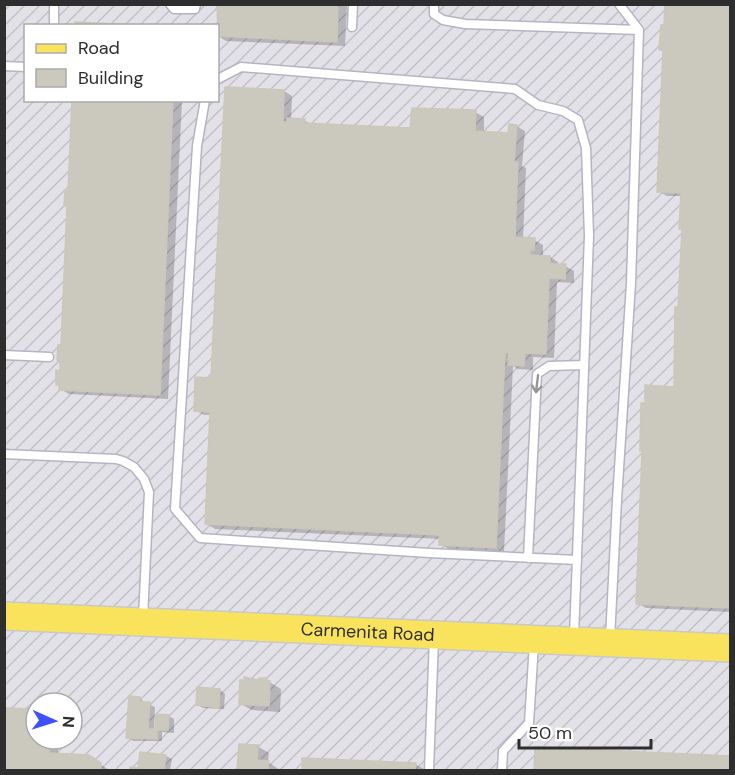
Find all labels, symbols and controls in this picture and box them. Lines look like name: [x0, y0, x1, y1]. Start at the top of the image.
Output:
legend: [24, 24, 219, 102]
text: Road: [78, 36, 120, 60]
text: Building: [78, 66, 143, 90]
one-way arrow: [531, 374, 542, 393]
street label: Carmenita Road: [300, 617, 435, 647]
north arrow: [24, 691, 84, 751]
scale bar: [519, 712, 651, 750]
text: N: [58, 715, 79, 728]
text: 50 m: [528, 721, 572, 745]

